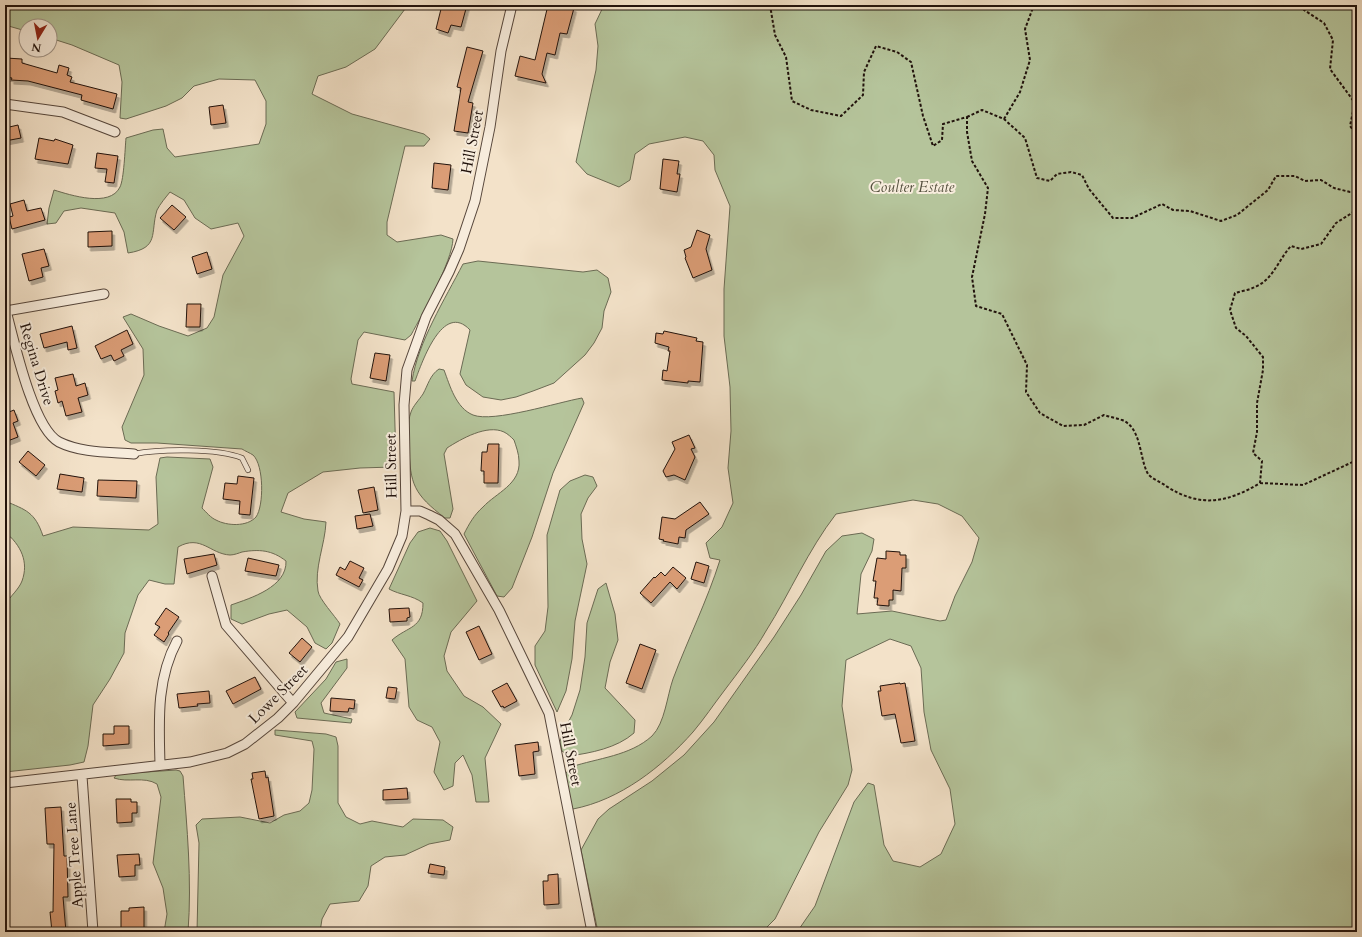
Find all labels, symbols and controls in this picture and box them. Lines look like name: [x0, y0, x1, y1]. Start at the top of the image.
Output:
north arrow: [18, 18, 58, 58]
text: N: [30, 39, 42, 56]
street label: Hill Street: [456, 108, 488, 176]
park label: Coulter Estate: [870, 177, 954, 197]
street label: Regina Drive: [15, 320, 59, 408]
street label: Hill Street: [380, 433, 402, 498]
street label: Lowe Street: [244, 660, 312, 728]
street label: Hill Street: [555, 720, 587, 788]
street label: Apple Tree Lane: [60, 801, 88, 909]

